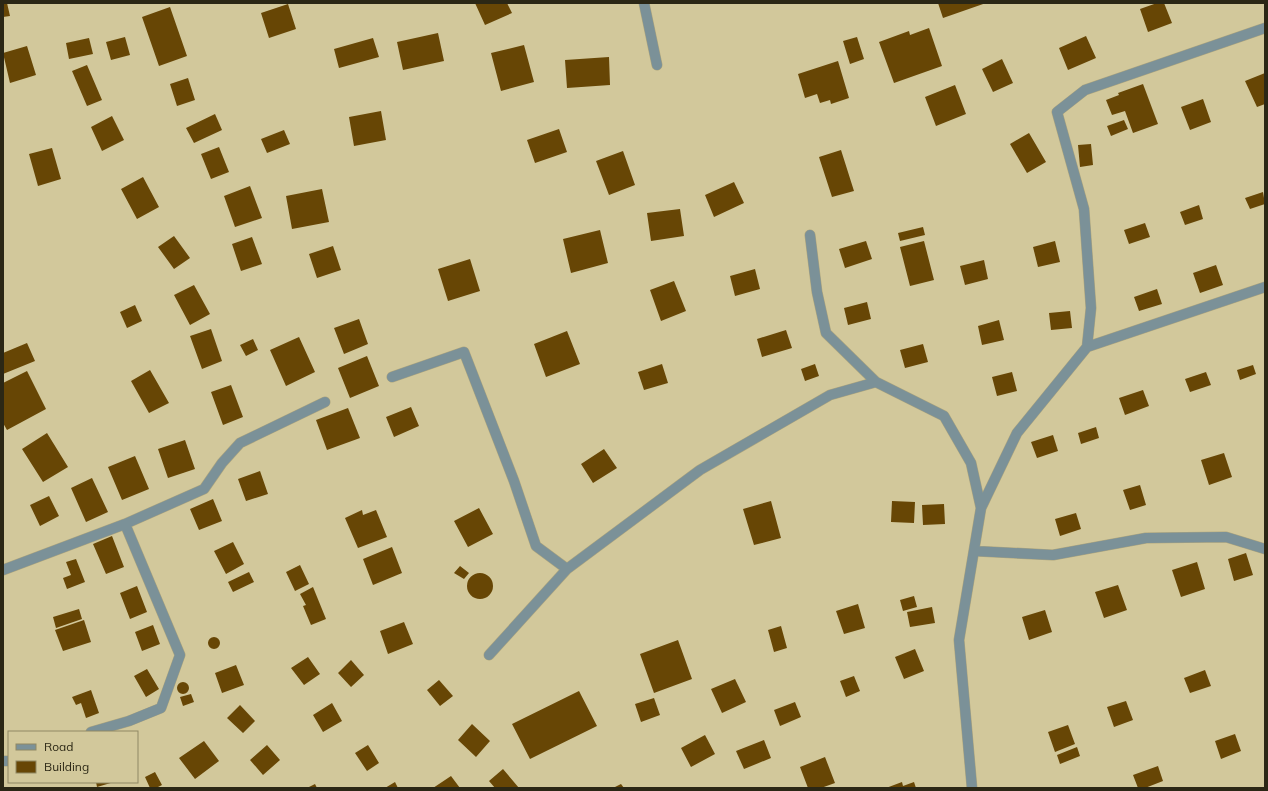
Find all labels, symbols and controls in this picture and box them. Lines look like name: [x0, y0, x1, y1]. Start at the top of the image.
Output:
legend: [8, 731, 138, 783]
text: Road: [44, 739, 73, 754]
text: Building: [44, 759, 89, 774]

